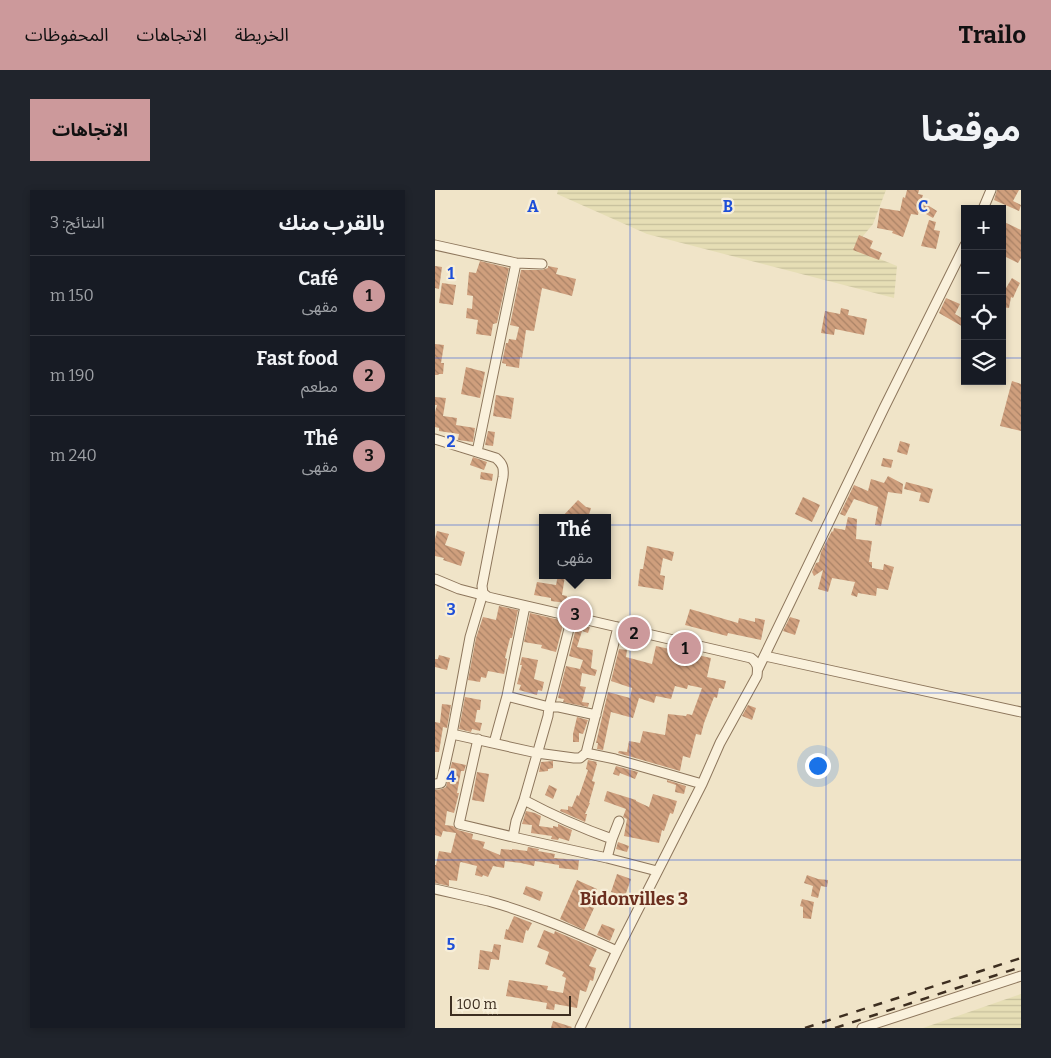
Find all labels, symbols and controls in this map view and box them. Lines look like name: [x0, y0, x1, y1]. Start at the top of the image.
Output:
text: Trailo: [959, 21, 1026, 49]
text: المحفوظات: [25, 24, 109, 46]
text: الاتجاهات: [137, 24, 207, 46]
text: الخريطة: [235, 24, 289, 46]
button: الاتجاهات: [30, 99, 150, 161]
text: موقعنا: [921, 108, 1021, 150]
text: A: [527, 197, 539, 216]
text: B: [723, 197, 733, 216]
text: C: [918, 197, 928, 216]
map controls: [961, 205, 1006, 385]
button: +: [961, 205, 1006, 250]
text: بالقرب منك: [279, 210, 385, 236]
text: النتائج: 3: [50, 213, 104, 232]
button: −: [961, 250, 1006, 295]
text: 1: [448, 264, 455, 283]
text: Café: [298, 267, 338, 290]
text: 150 m: [50, 286, 94, 305]
text: 1: [366, 286, 372, 305]
button: locate: [961, 295, 1006, 340]
text: مقهى: [302, 297, 338, 316]
button: layers: [961, 340, 1006, 385]
text: Fast food: [257, 347, 338, 370]
text: 190 m: [50, 366, 95, 385]
text: 2: [365, 366, 374, 385]
text: مطعم: [301, 377, 338, 396]
text: Thé: [304, 427, 338, 450]
text: 2: [446, 432, 456, 451]
text: 240 m: [50, 446, 97, 465]
text: 3: [364, 446, 374, 465]
text: مقهى: [302, 457, 338, 476]
popup: [539, 514, 611, 579]
text: Thé: [557, 518, 591, 541]
text: مقهى: [557, 548, 593, 567]
pin: 3: [559, 595, 591, 633]
text: 3: [446, 600, 456, 619]
pin: 2: [618, 614, 650, 652]
pin: 1: [669, 629, 701, 667]
your location: [805, 753, 831, 779]
text: 4: [446, 767, 456, 786]
district label: Bidonvilles 3: [580, 888, 688, 910]
text: 5: [447, 935, 456, 954]
scale bar: [450, 993, 571, 1016]
text: 100 m: [457, 996, 497, 1013]

